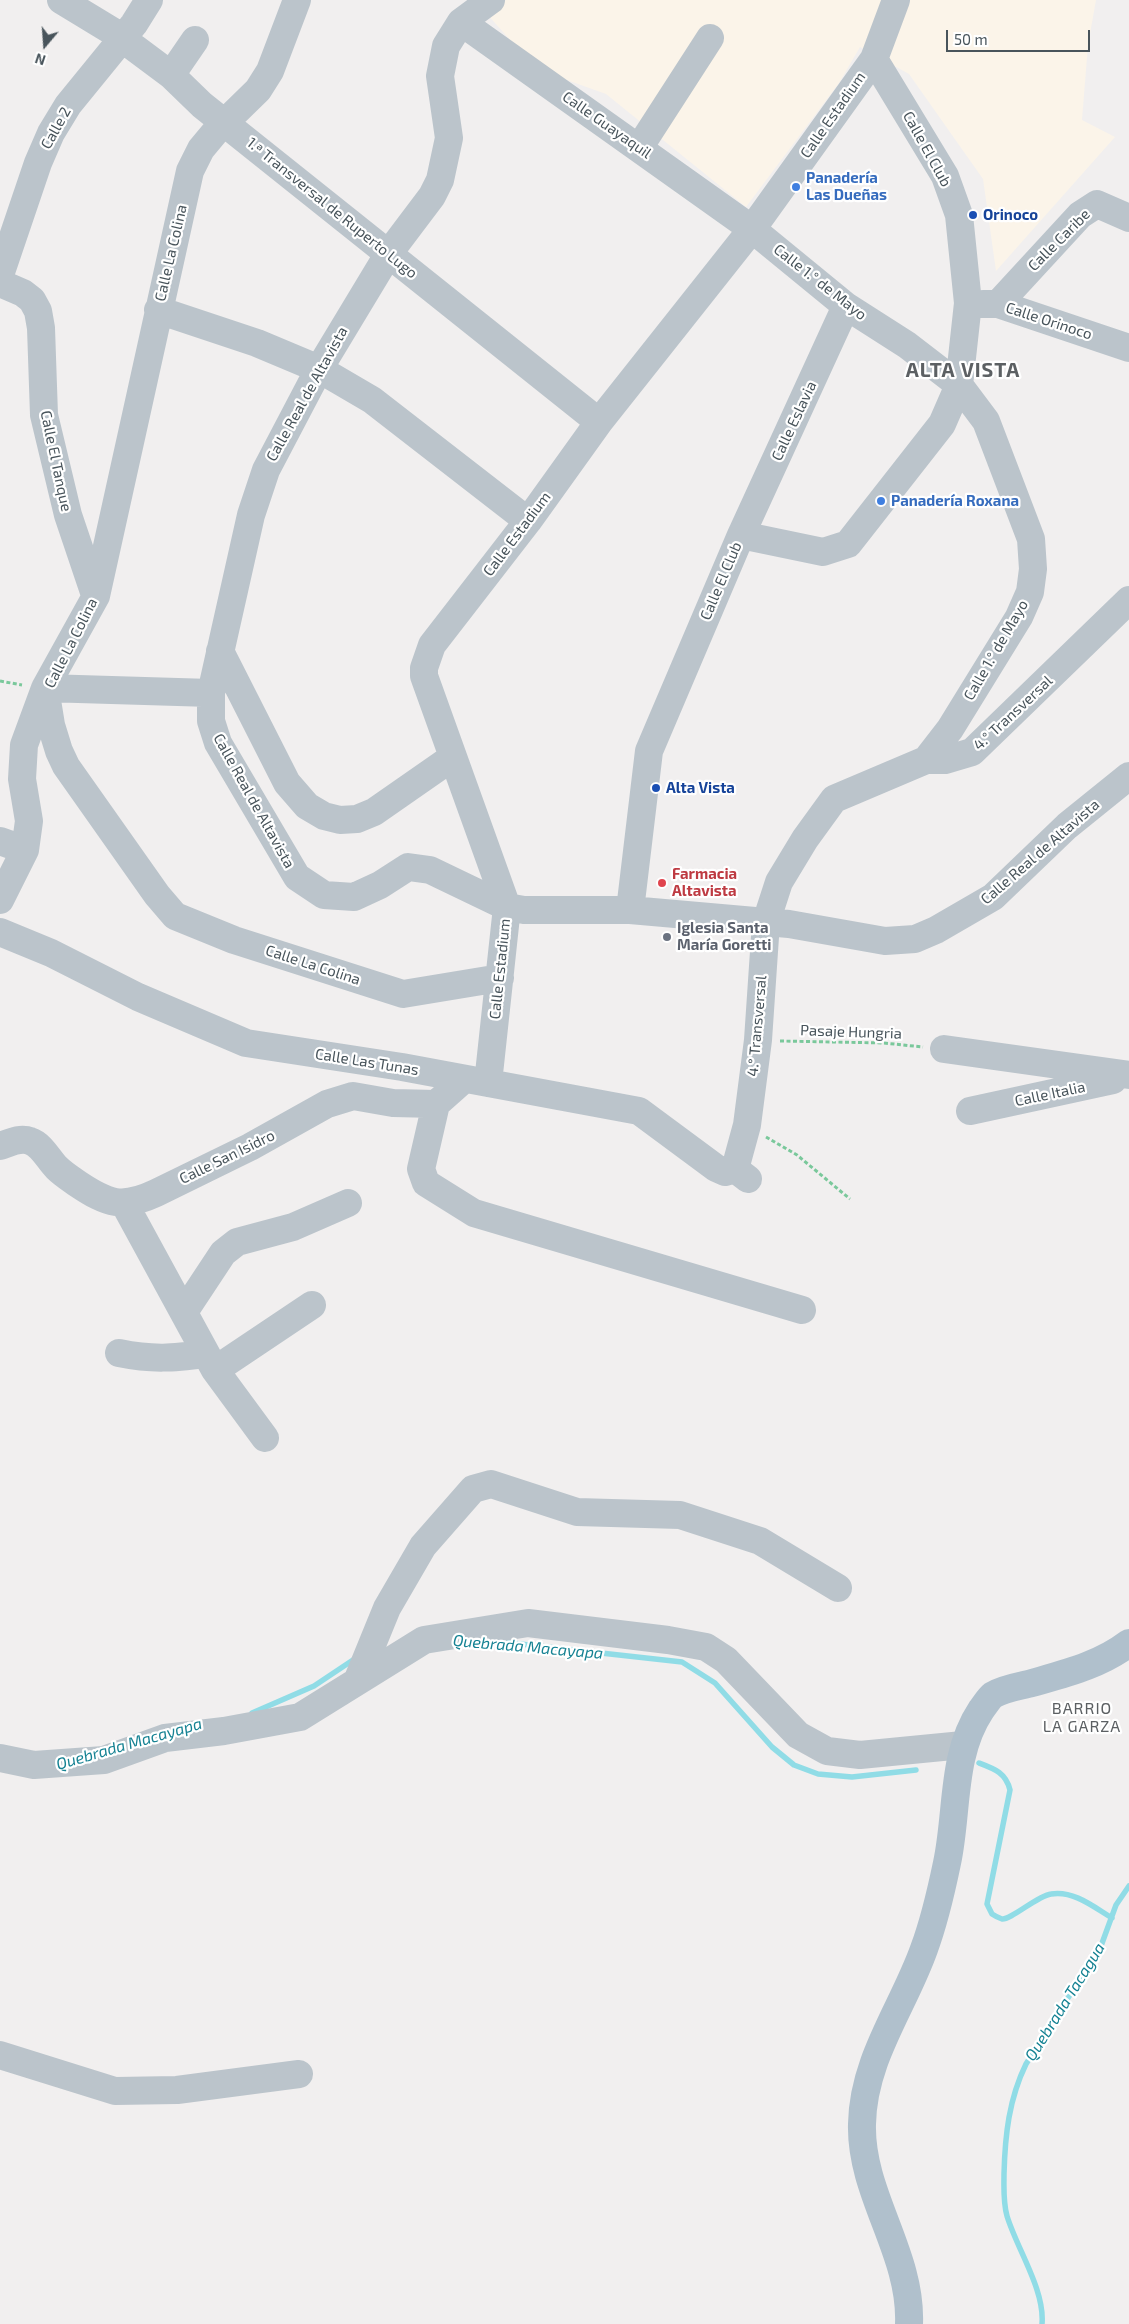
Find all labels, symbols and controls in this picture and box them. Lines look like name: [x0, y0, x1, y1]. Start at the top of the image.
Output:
north arrow: [20, 20, 70, 70]
scale bar: [949, 20, 1093, 52]
text: 50 m: [954, 30, 988, 48]
text: N: [33, 50, 48, 69]
street label: Calle Estadium: [797, 68, 869, 162]
street label: Calle Guayaquil: [559, 88, 655, 162]
street label: Calle 2: [37, 104, 75, 152]
street label: Calle El Club: [899, 108, 955, 190]
street label: 1.ª Transversal de Ruperto Lugo: [243, 134, 421, 282]
place label: Panadería Las Dueñas: [806, 169, 887, 204]
marker: Panadería Las Dueñas: [790, 181, 802, 193]
street label: Calle La Colina: [151, 203, 191, 303]
street label: Calle Caribe: [1024, 205, 1094, 275]
place label: Orinoco: [983, 206, 1038, 224]
marker: Orinoco: [967, 209, 979, 221]
street label: Calle 1.° de Mayo: [770, 240, 870, 324]
street label: Calle Orinoco: [1004, 299, 1094, 343]
street label: Calle Real de Altavista: [262, 323, 352, 465]
district label: ALTA VISTA: [905, 358, 1021, 382]
street label: Calle Eslavia: [768, 378, 820, 464]
street label: Calle El Tanque: [37, 409, 75, 513]
street label: Calle Estadium: [479, 488, 555, 580]
place label: Panadería Roxana: [891, 492, 1019, 510]
marker: Panadería Roxana: [875, 495, 887, 507]
street label: Calle El Club: [696, 539, 746, 623]
street label: Calle La Colina: [41, 595, 101, 691]
street label: Calle 1.° de Mayo: [960, 597, 1032, 703]
street label: 4.° Transversal: [970, 672, 1056, 754]
street label: Calle Real de Altavista: [209, 730, 299, 872]
place label: Alta Vista: [666, 779, 735, 797]
marker: Alta Vista: [650, 782, 662, 794]
street label: Calle Real de Altavista: [977, 796, 1103, 908]
place label: Farmacia Altavista: [672, 865, 737, 900]
marker: Farmacia Altavista: [656, 877, 668, 889]
street label: Calle Estadium: [486, 918, 514, 1020]
place label: Iglesia Santa María Goretti: [677, 919, 771, 954]
marker: Iglesia Santa María Goretti: [661, 931, 673, 943]
street label: Calle La Colina: [263, 941, 363, 989]
street label: 4.° Transversal: [744, 975, 770, 1077]
street label: Pasaje Hungria: [800, 1021, 902, 1043]
street label: Calle Las Tunas: [314, 1045, 420, 1079]
street label: Calle Italia: [1013, 1078, 1087, 1110]
street label: Calle San Isidro: [176, 1126, 278, 1188]
water label: Quebrada Macayapa: [452, 1631, 604, 1663]
district label: BARRIO LA GARZA: [1042, 1699, 1122, 1737]
water label: Quebrada Macayapa: [54, 1714, 204, 1774]
water label: Quebrada Tacagua: [1021, 1939, 1109, 2065]

